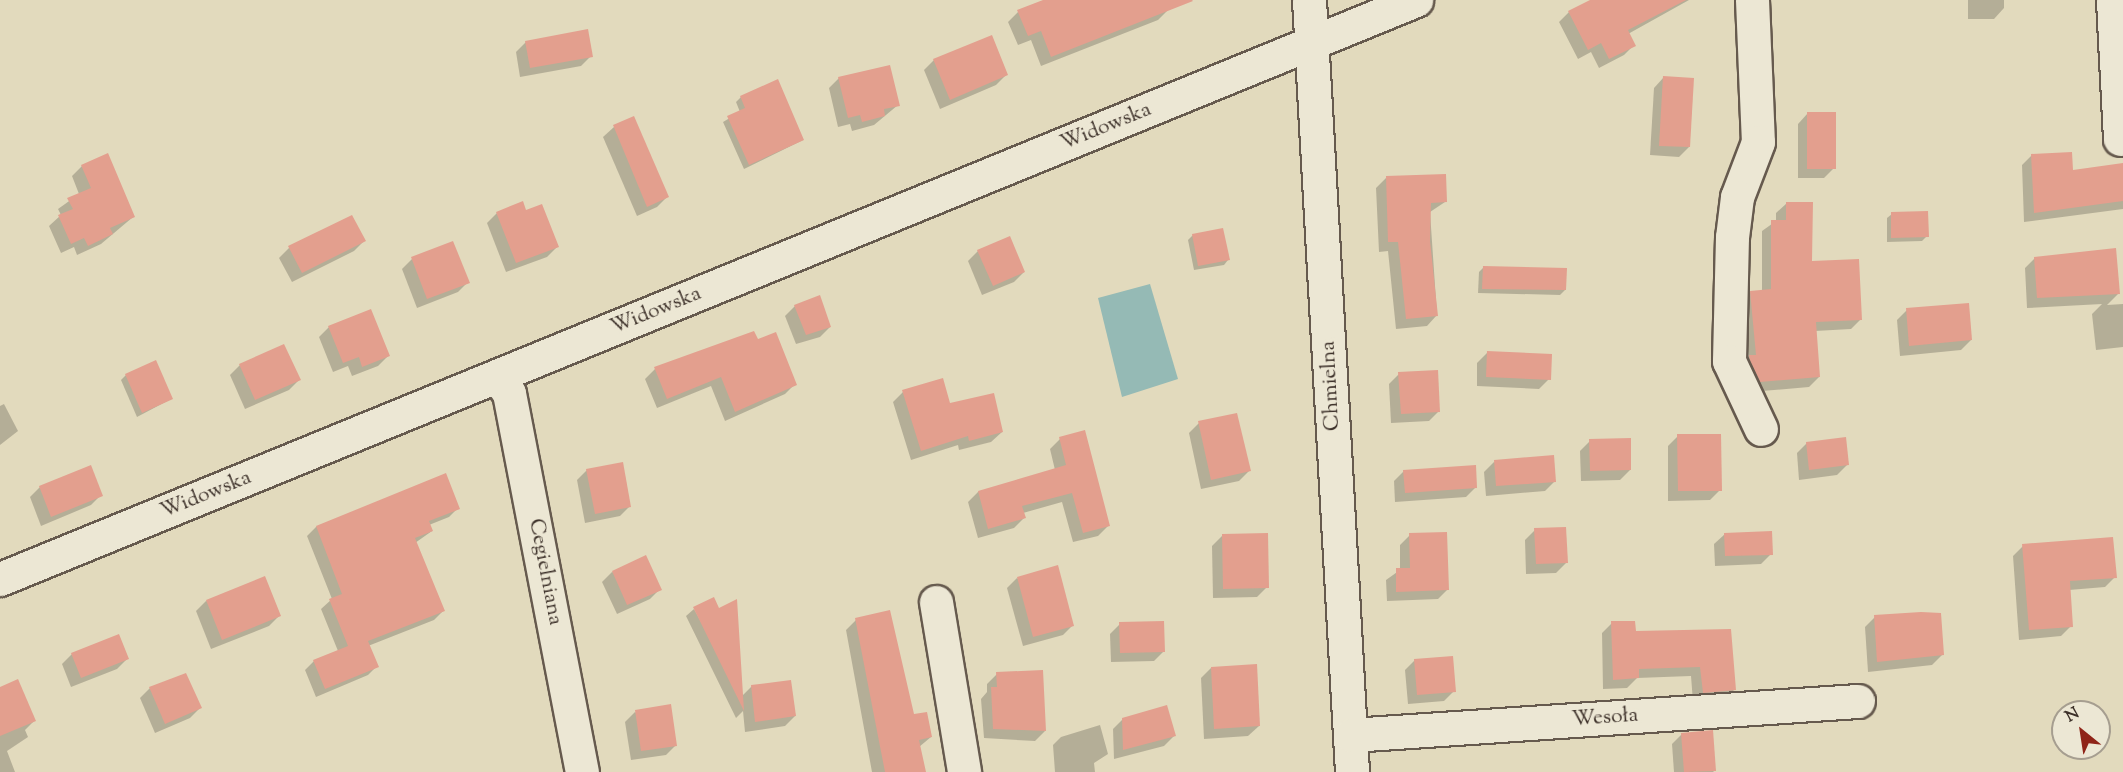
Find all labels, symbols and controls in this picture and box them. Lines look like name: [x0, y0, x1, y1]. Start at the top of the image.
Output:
street label: Widowska: [1057, 97, 1155, 157]
street label: Widowska: [607, 281, 705, 341]
street label: Chmielna: [1316, 340, 1346, 432]
street label: Widowska: [157, 465, 255, 525]
street label: Cegielniana: [522, 517, 568, 627]
north arrow: [2051, 700, 2111, 760]
street label: Wesoła: [1571, 703, 1639, 733]
text: N: [2061, 703, 2084, 729]

